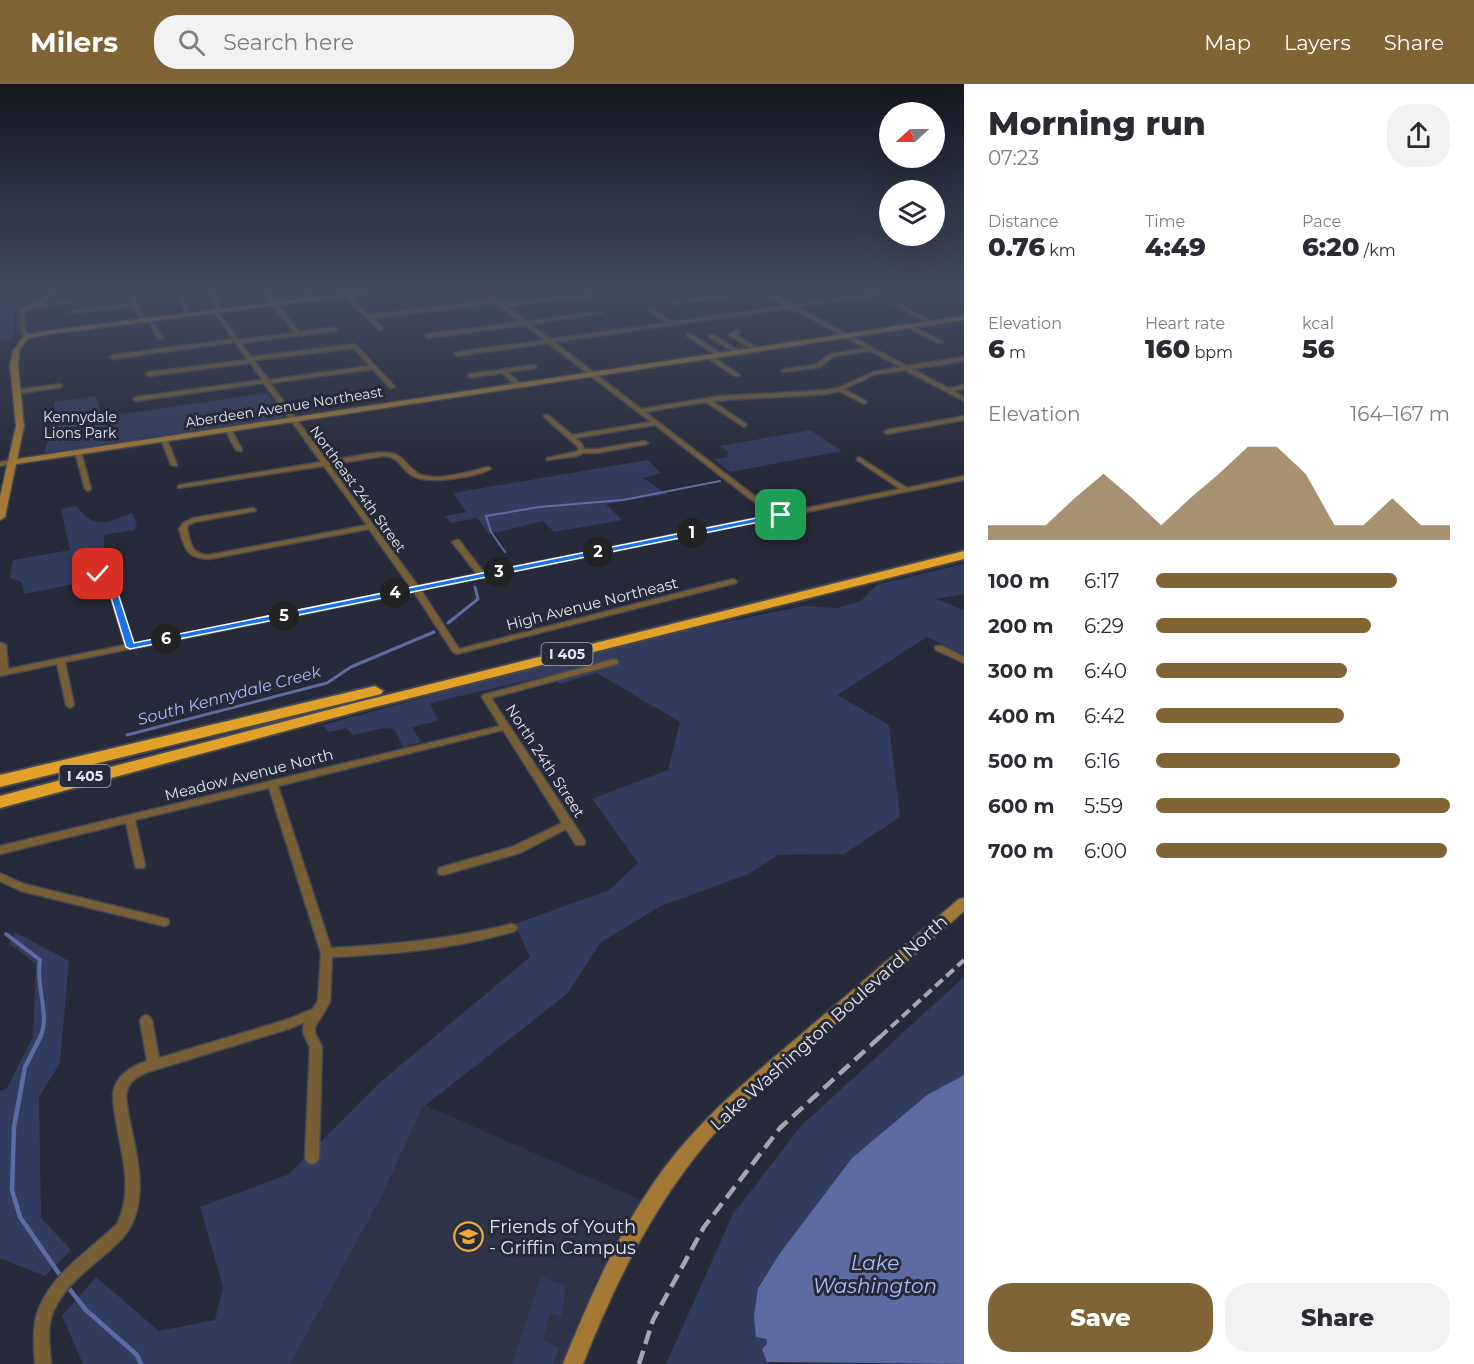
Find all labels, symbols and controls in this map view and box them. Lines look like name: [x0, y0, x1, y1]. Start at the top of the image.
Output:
search box: [154, 15, 574, 69]
text: Milers: [30, 25, 118, 59]
icon: search: [175, 26, 208, 59]
text: Search here: [223, 29, 354, 56]
text: Map: [1204, 30, 1251, 55]
text: Layers: [1284, 30, 1351, 55]
text: Share: [1384, 30, 1444, 55]
north arrow: [879, 102, 945, 168]
map controls: [879, 102, 945, 246]
text: Morning run: [988, 103, 1206, 143]
button: share: [1387, 104, 1450, 167]
text: 07:23: [988, 146, 1039, 170]
button: layers: [879, 180, 945, 246]
text: Distance: [988, 212, 1058, 231]
text: Time: [1145, 212, 1185, 231]
text: Pace: [1302, 212, 1341, 231]
text: 0.76: [988, 231, 1045, 263]
text: 4:49: [1145, 231, 1206, 263]
text: 6:20: [1302, 231, 1360, 263]
text: km: [1045, 241, 1076, 260]
text: /km: [1360, 241, 1396, 260]
text: Elevation: [988, 314, 1062, 333]
text: Heart rate: [1145, 314, 1225, 333]
text: kcal: [1302, 314, 1334, 333]
text: 6: [988, 333, 1005, 365]
text: 160: [1145, 333, 1190, 365]
text: 56: [1302, 333, 1335, 365]
text: m: [1005, 343, 1026, 362]
text: bpm: [1190, 343, 1233, 362]
street label: Aberdeen Avenue Northeast: [184, 382, 384, 432]
text: Elevation: [988, 402, 1080, 426]
text: 164–167 m: [1350, 402, 1450, 426]
park label: Kennydale Lions Park: [43, 408, 117, 442]
street label: Northeast 24th Street: [306, 422, 410, 556]
pin: [755, 489, 806, 540]
icon: arrive: [764, 498, 797, 531]
pin: 1: [677, 518, 707, 548]
text: 1: [689, 523, 695, 542]
pin: 2: [583, 537, 613, 567]
text: 2: [593, 542, 603, 561]
pin: [72, 548, 123, 599]
icon: check: [81, 557, 114, 590]
pin: 3: [484, 557, 514, 587]
text: 3: [494, 562, 504, 581]
text: 100 m: [988, 569, 1050, 593]
text: 6:17: [1084, 569, 1119, 593]
street label: High Avenue Northeast: [504, 573, 680, 634]
pin: 4: [380, 578, 410, 608]
text: 4: [389, 583, 401, 602]
pin: 5: [269, 601, 299, 631]
text: 5: [279, 606, 289, 625]
text: 200 m: [988, 614, 1054, 638]
text: 6:29: [1084, 614, 1124, 638]
pin: 6: [151, 624, 181, 654]
text: 6: [161, 629, 171, 648]
road number: I 405: [542, 643, 592, 665]
text: 300 m: [988, 659, 1054, 683]
text: 6:40: [1084, 659, 1127, 683]
water label: South Kennydale Creek: [135, 661, 324, 729]
street label: North 24th Street: [502, 700, 589, 821]
text: 400 m: [988, 704, 1056, 728]
text: 6:42: [1084, 704, 1125, 728]
street label: Meadow Avenue North: [163, 744, 335, 805]
text: 500 m: [988, 749, 1054, 773]
text: 6:16: [1084, 749, 1120, 773]
road number: I 405: [60, 765, 110, 787]
text: 600 m: [988, 794, 1055, 818]
text: 5:59: [1084, 794, 1123, 818]
text: 700 m: [988, 839, 1054, 863]
text: 6:00: [1084, 839, 1127, 863]
street label: Lake Washington Boulevard North: [706, 911, 952, 1135]
place label: Friends of Youth - Griffin Campus: [489, 1216, 636, 1259]
school or university icon: Friends of Youth - Griffin Campus: [452, 1221, 484, 1253]
water label: Lake Washington: [813, 1251, 937, 1298]
button: Save: [988, 1283, 1213, 1352]
button: Share: [1225, 1283, 1450, 1352]

